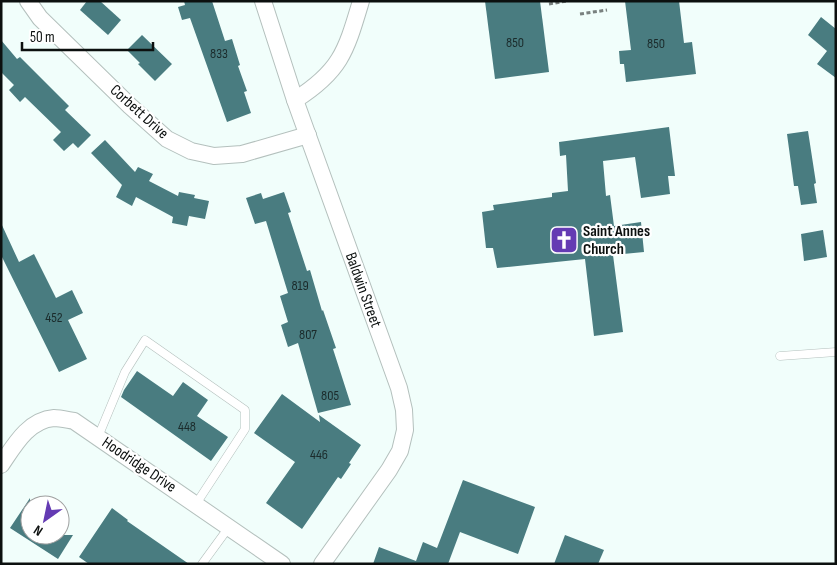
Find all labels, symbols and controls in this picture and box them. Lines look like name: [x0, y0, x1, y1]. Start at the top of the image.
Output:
scale bar: [22, 20, 154, 52]
text: 50 m: [30, 28, 55, 47]
house number: 850: [506, 34, 524, 51]
house number: 850: [647, 35, 665, 52]
house number: 833: [210, 45, 228, 62]
street label: Corbett Drive: [106, 81, 172, 143]
place label: Saint Annes Church: [583, 222, 650, 259]
church icon: Saint Annes Church: [549, 225, 579, 255]
street label: Baldwin Street: [341, 250, 385, 330]
house number: 819: [291, 277, 309, 294]
house number: 452: [45, 309, 63, 326]
house number: 807: [299, 326, 317, 343]
house number: 805: [321, 387, 339, 404]
house number: 448: [178, 418, 196, 435]
street label: Hoodridge Drive: [98, 433, 180, 497]
house number: 446: [310, 446, 328, 463]
north arrow: [20, 495, 70, 545]
text: N: [30, 521, 46, 540]

